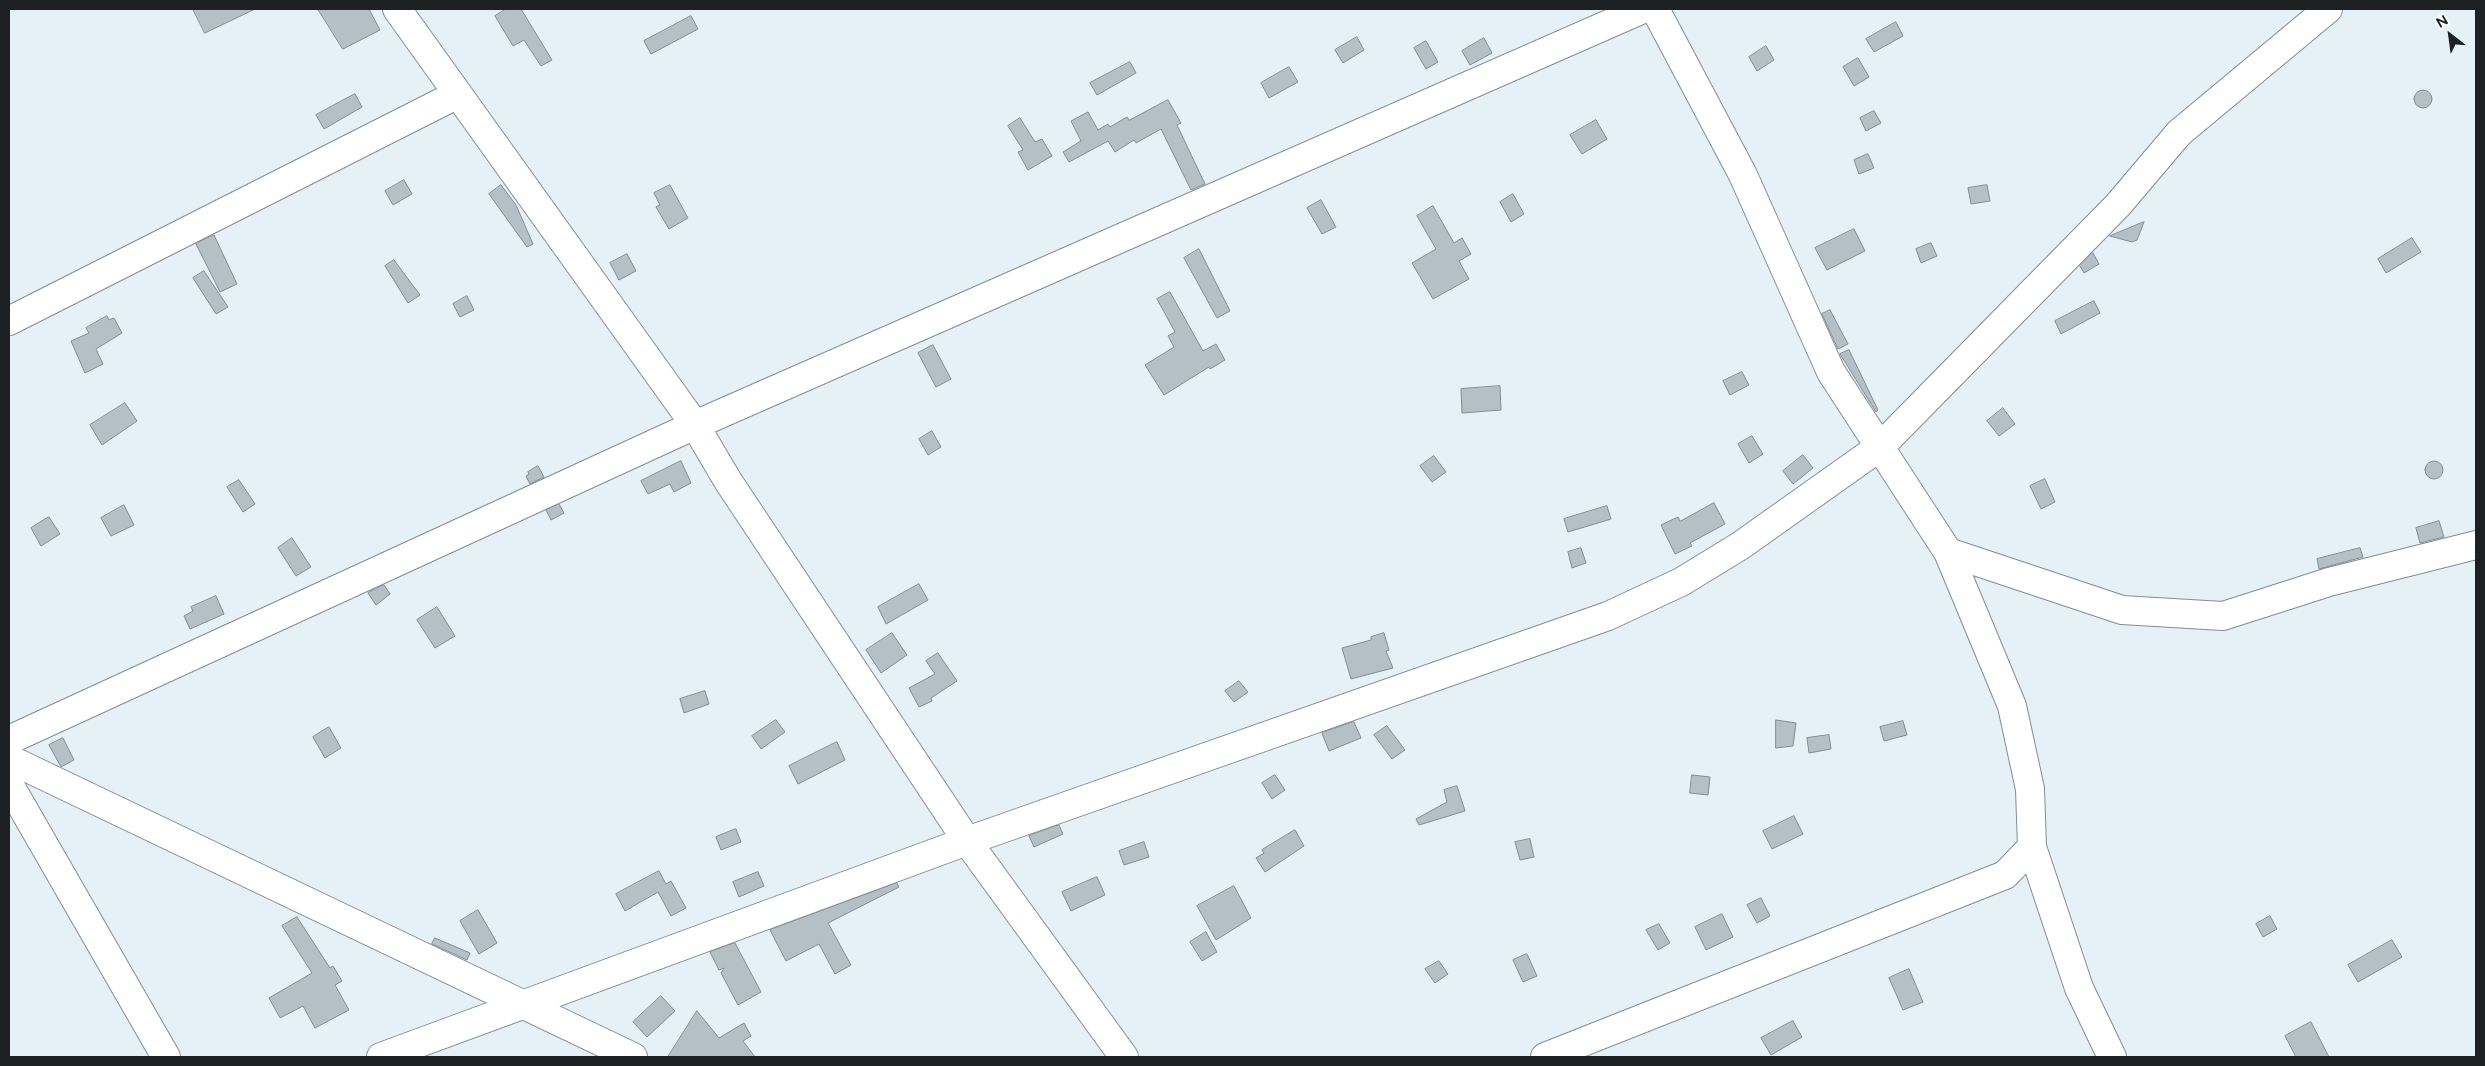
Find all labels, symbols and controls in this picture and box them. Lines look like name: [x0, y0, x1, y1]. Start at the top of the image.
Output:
north arrow: [2425, 10, 2475, 60]
text: N: [2433, 12, 2451, 32]

